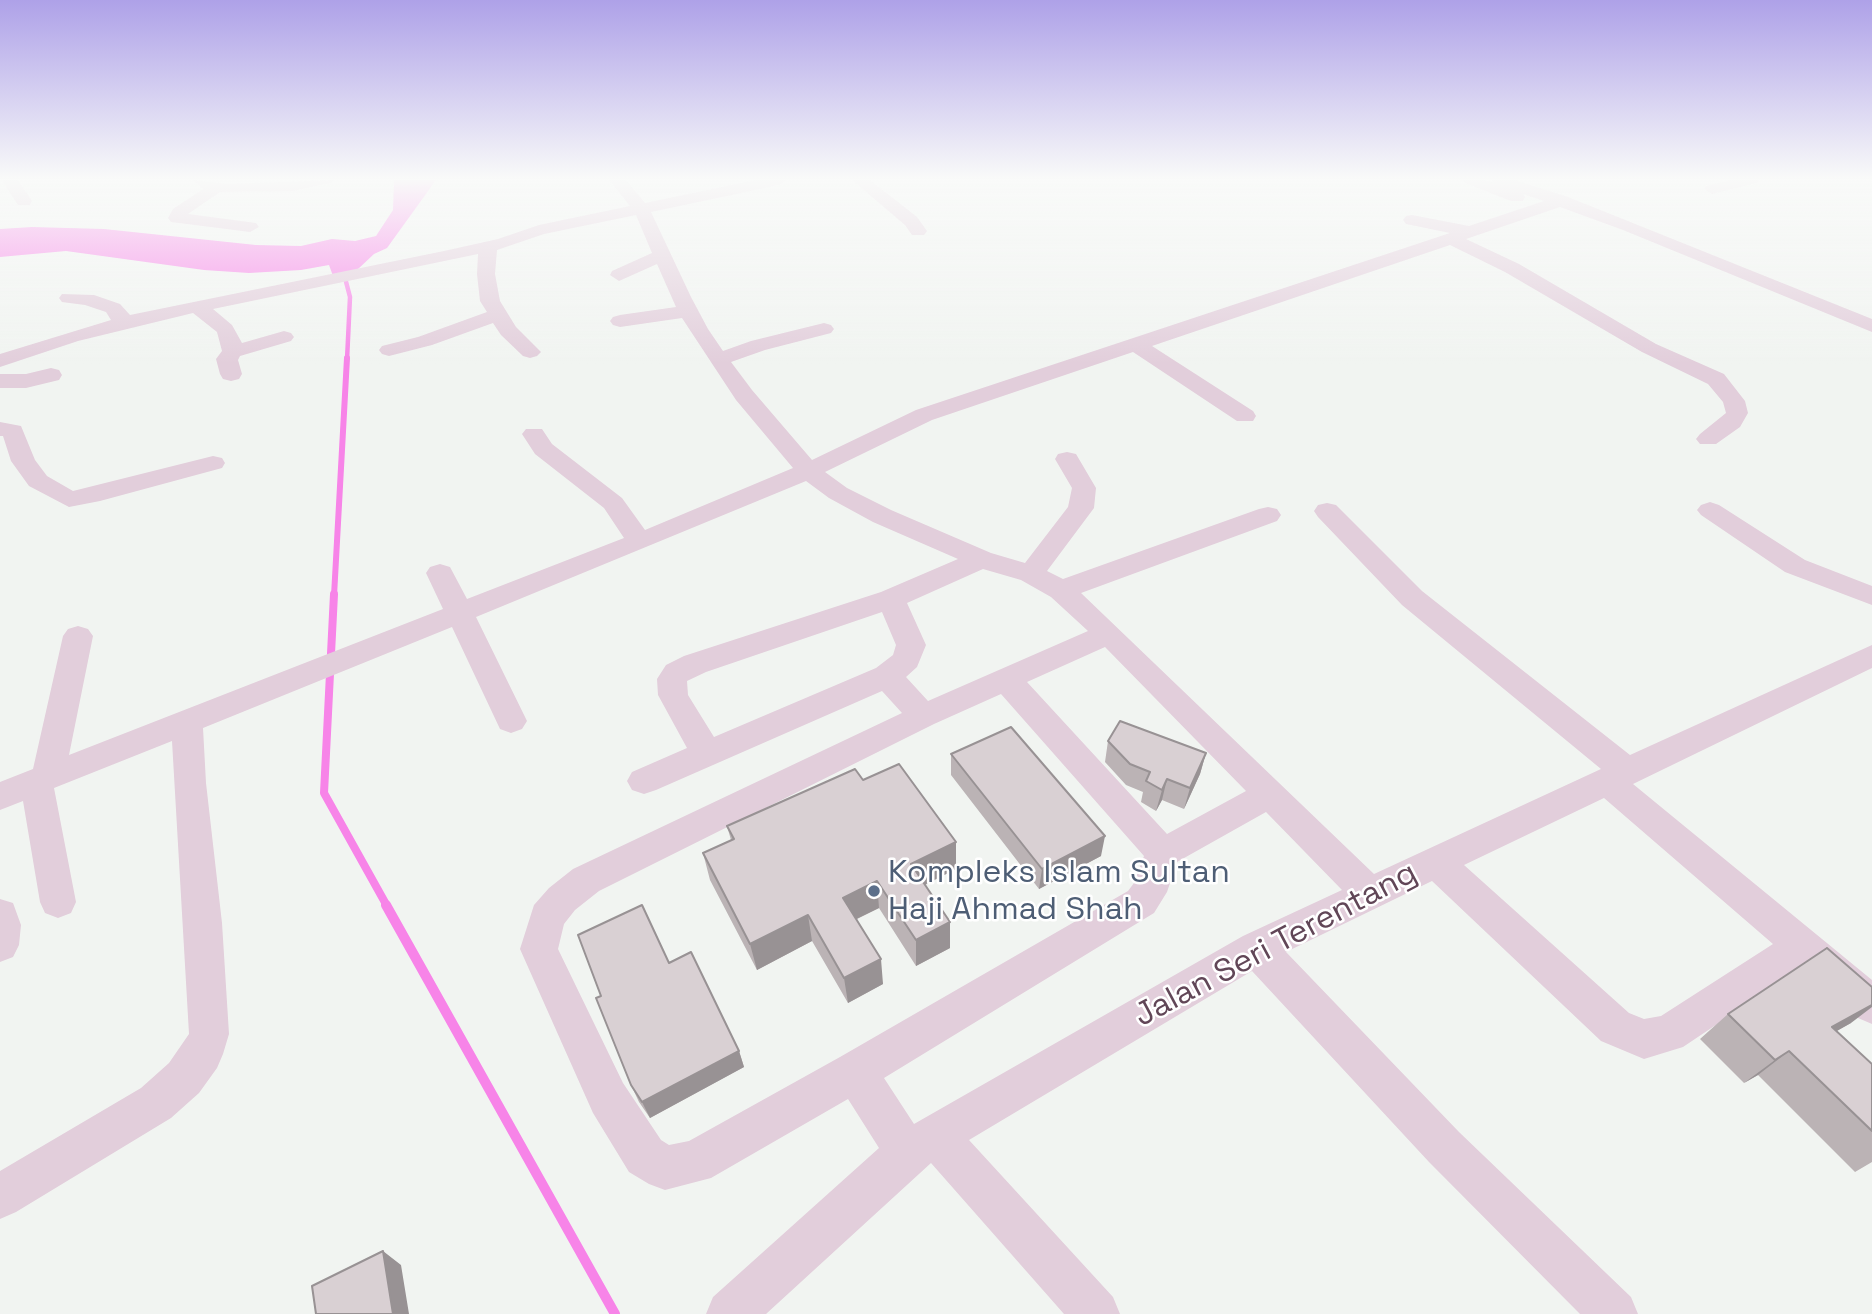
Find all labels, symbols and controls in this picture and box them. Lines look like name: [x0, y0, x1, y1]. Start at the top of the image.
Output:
place label: Kompleks Islam Sultan Haji Ahmad Shah: [888, 854, 1230, 929]
street label: Jalan Seri Terentang: [1128, 854, 1424, 1036]
marker: Kompleks Islam Sultan Haji Ahmad Shah: [866, 883, 882, 899]

